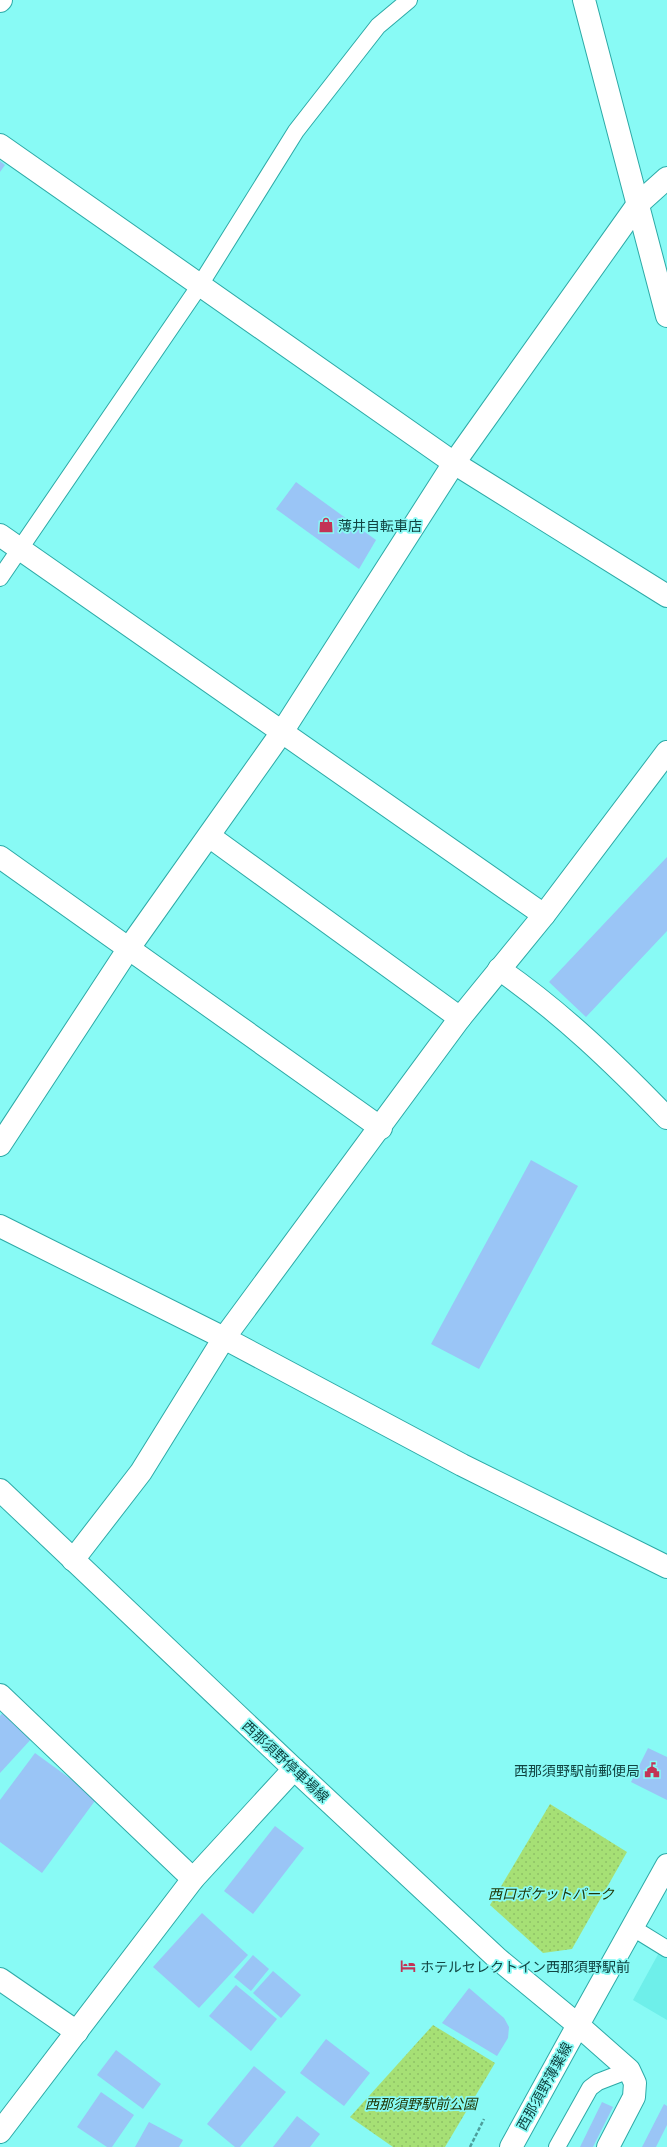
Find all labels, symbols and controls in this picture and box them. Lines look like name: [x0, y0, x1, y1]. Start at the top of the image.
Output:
shop icon: 薄井自転車店: [317, 516, 335, 534]
place label: 薄井自転車店: [338, 516, 422, 535]
street label: 西那須野停車場線: [239, 1716, 333, 1806]
place label: 西那須野駅前郵便局: [514, 1761, 640, 1780]
public building icon: 西那須野駅前郵便局: [643, 1761, 661, 1779]
park label: 西口ポケットパーク: [488, 1884, 615, 1903]
hotel icon: ホテルセレクトイン西那須野駅前: [399, 1957, 417, 1975]
place label: ホテルセレクトイン西那須野駅前: [420, 1957, 630, 1976]
street label: 西那須野薄葉線: [512, 2039, 576, 2133]
park label: 西那須野駅前公園: [365, 2094, 479, 2113]

